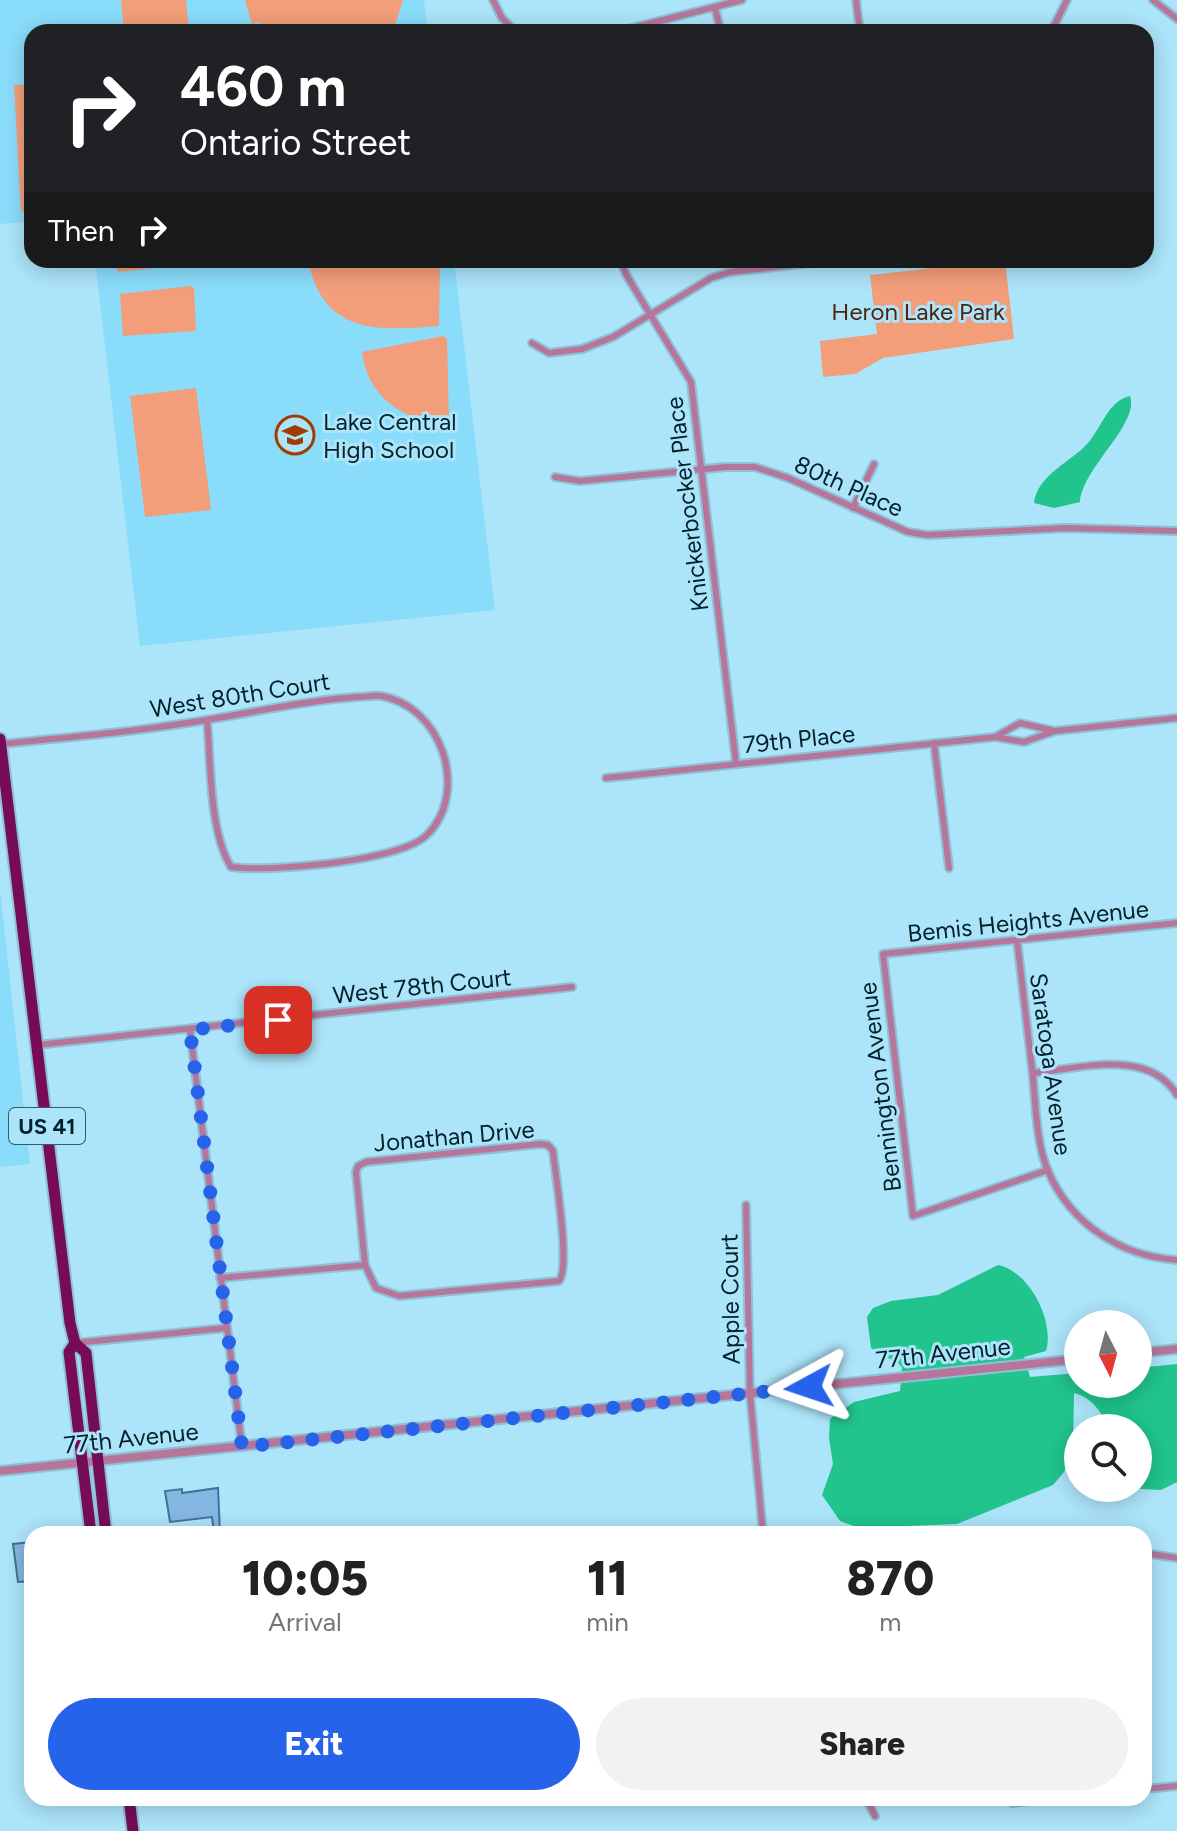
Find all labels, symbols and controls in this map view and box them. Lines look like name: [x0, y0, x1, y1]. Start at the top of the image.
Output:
text: 460 m: [180, 53, 346, 120]
icon: right: [48, 56, 152, 160]
text: Ontario Street: [180, 121, 411, 164]
icon: right: [130, 208, 174, 252]
text: Then: [48, 212, 114, 249]
park label: Heron Lake Park: [831, 297, 1005, 326]
street label: Knickerbocker Place: [659, 395, 715, 613]
place label: Lake Central High School: [323, 407, 457, 464]
school or university icon: Lake Central High School: [274, 414, 316, 456]
street label: 80th Place: [790, 449, 908, 523]
street label: West 80th Court: [148, 666, 332, 724]
street label: 79th Place: [742, 719, 856, 759]
street label: Bemis Heights Avenue: [906, 894, 1150, 948]
street label: West 78th Court: [331, 962, 513, 1010]
street label: Saratoga Avenue: [1024, 971, 1078, 1157]
street label: Bennington Avenue: [853, 981, 907, 1193]
pin: [244, 986, 312, 1054]
icon: arrive: [256, 998, 300, 1042]
road number: US 41: [9, 1108, 85, 1144]
street label: Jonathan Drive: [372, 1115, 536, 1157]
street label: Apple Court: [714, 1233, 746, 1365]
north arrow: [1064, 1310, 1152, 1398]
map controls: [1064, 1310, 1152, 1502]
street label: 77th Avenue: [874, 1332, 1012, 1374]
position arrow: [767, 1345, 851, 1429]
button: search: [1064, 1414, 1152, 1502]
street label: 77th Avenue: [62, 1417, 200, 1459]
text: 10:05: [242, 1549, 368, 1607]
text: 11: [587, 1549, 628, 1607]
text: 870: [847, 1549, 934, 1607]
text: Arrival: [268, 1606, 342, 1638]
text: min: [586, 1606, 629, 1638]
text: m: [879, 1606, 901, 1638]
button: Exit: [48, 1698, 580, 1790]
button: Share: [596, 1698, 1128, 1790]

